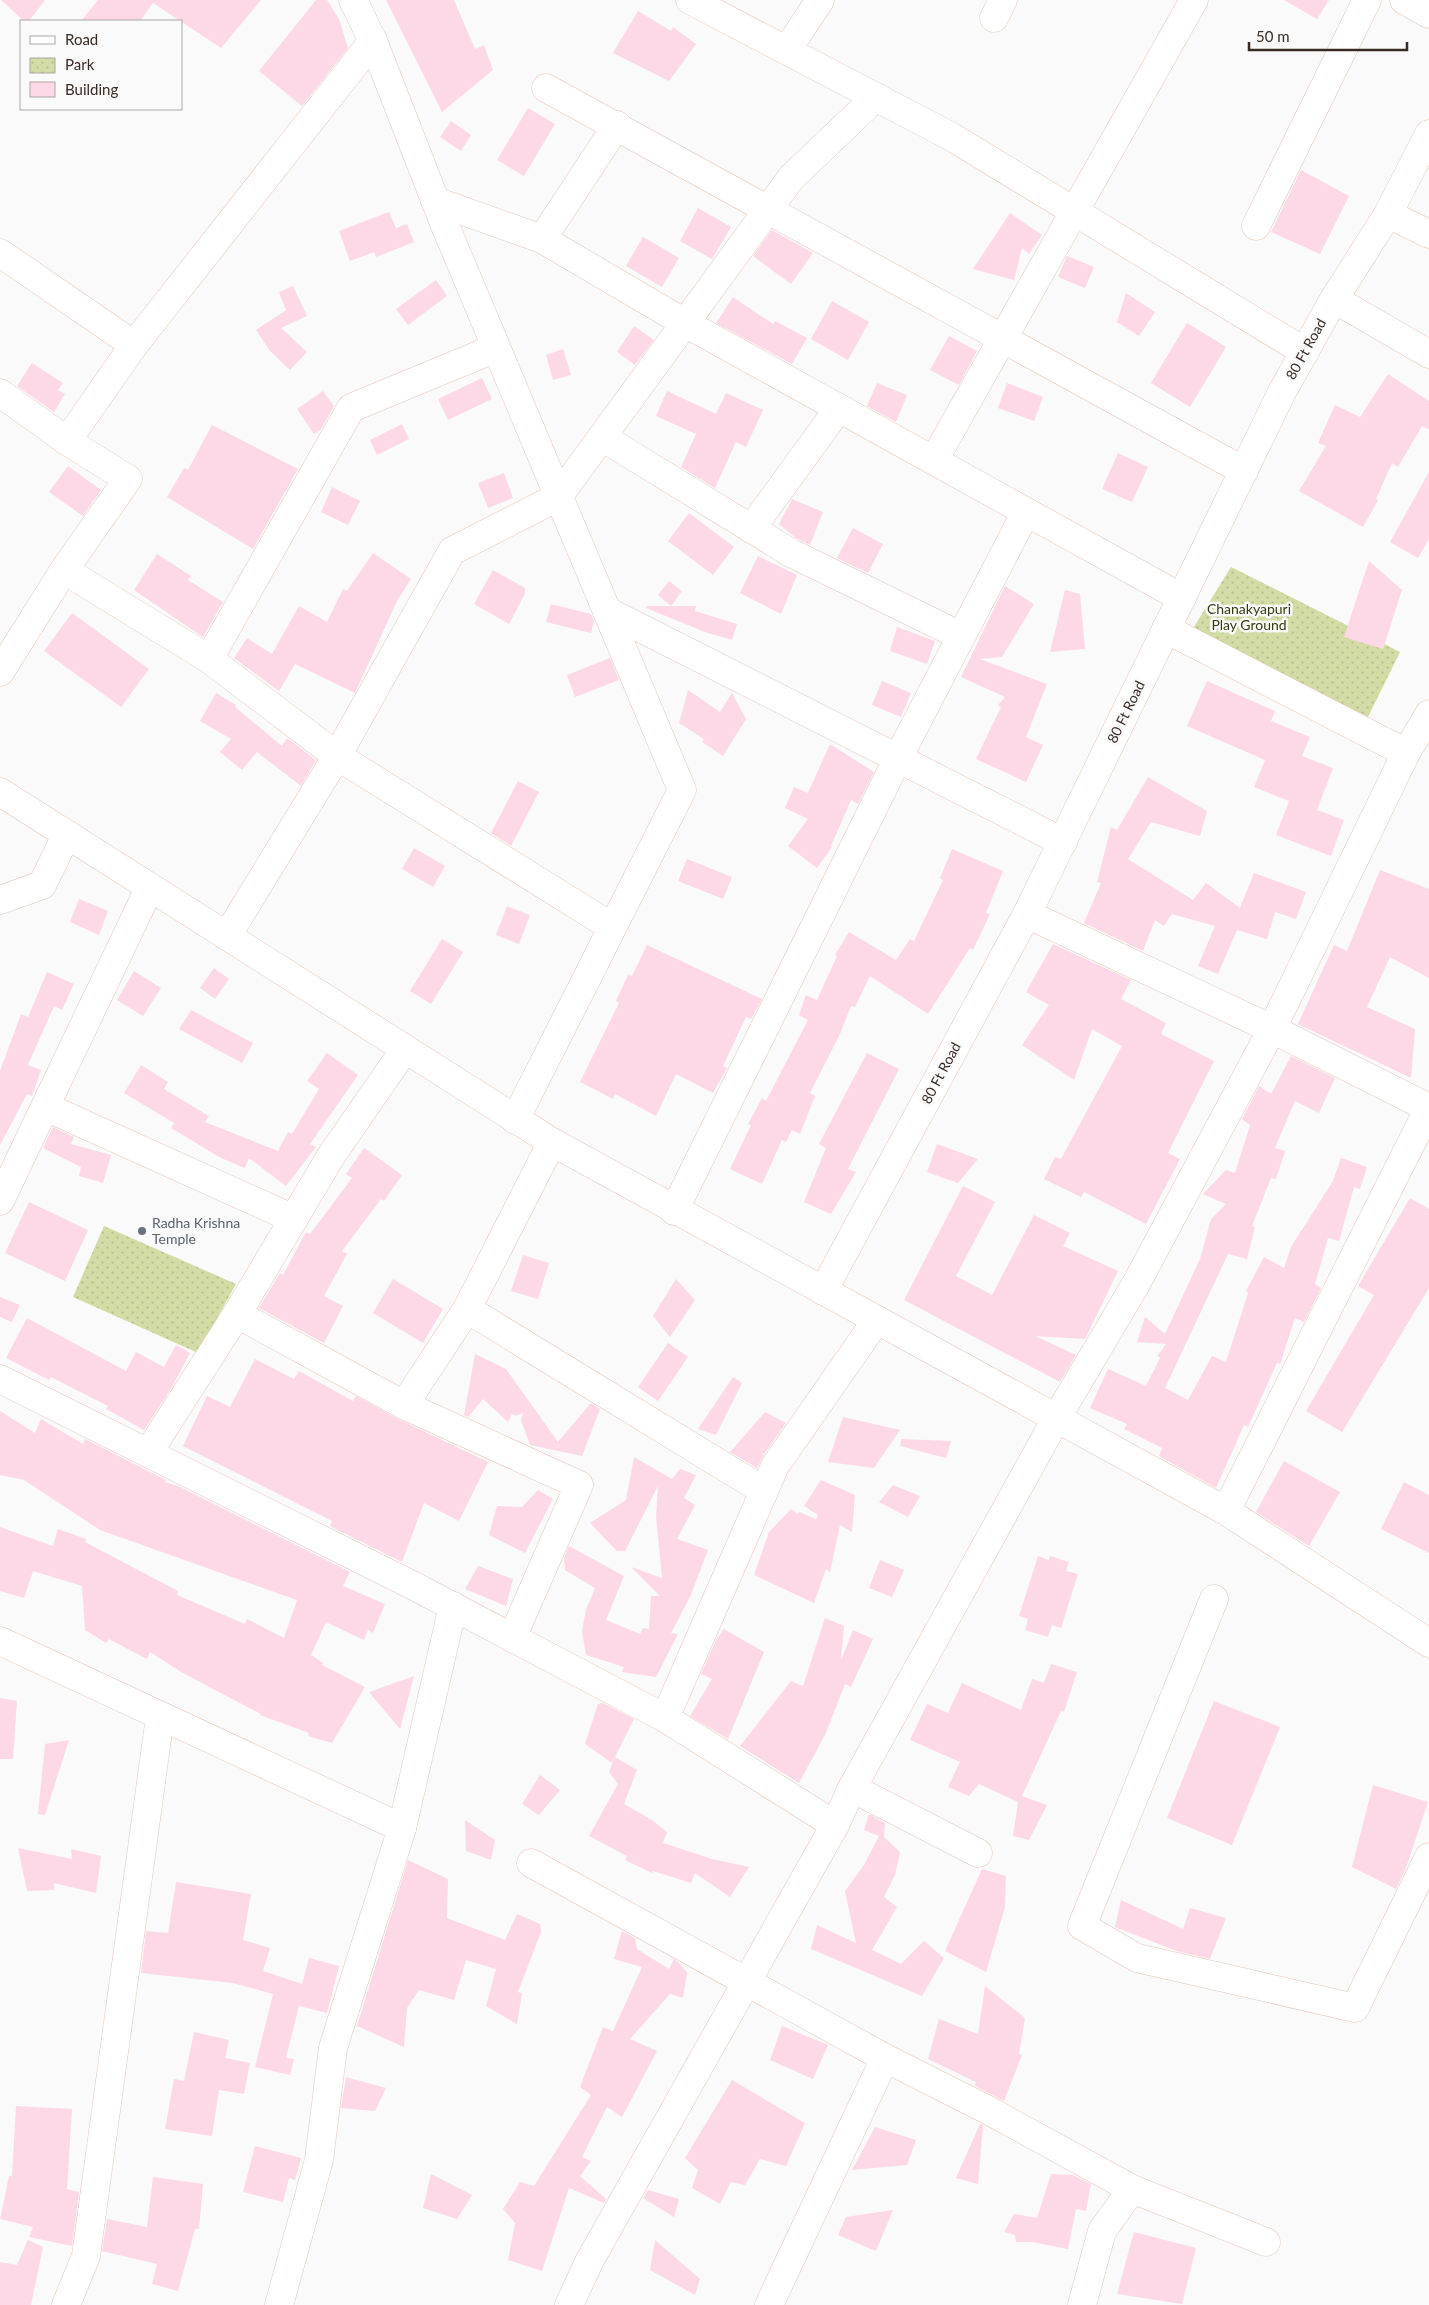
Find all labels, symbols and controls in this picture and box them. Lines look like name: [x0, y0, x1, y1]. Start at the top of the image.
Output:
legend: [20, 20, 182, 110]
scale bar: [1249, 20, 1406, 52]
text: 50 m: [1256, 27, 1290, 45]
text: Road: [65, 30, 98, 48]
text: Park: [65, 55, 95, 73]
text: Building: [65, 80, 118, 98]
street label: 80 Ft Road: [1282, 315, 1329, 382]
park label: Chanakyapuri Play Ground: [1207, 600, 1291, 633]
street label: 80 Ft Road: [1103, 678, 1148, 746]
street label: 80 Ft Road: [917, 1039, 964, 1106]
place label: Radha Krishna Temple: [152, 1214, 240, 1247]
marker: Radha Krishna Temple: [136, 1225, 148, 1237]

